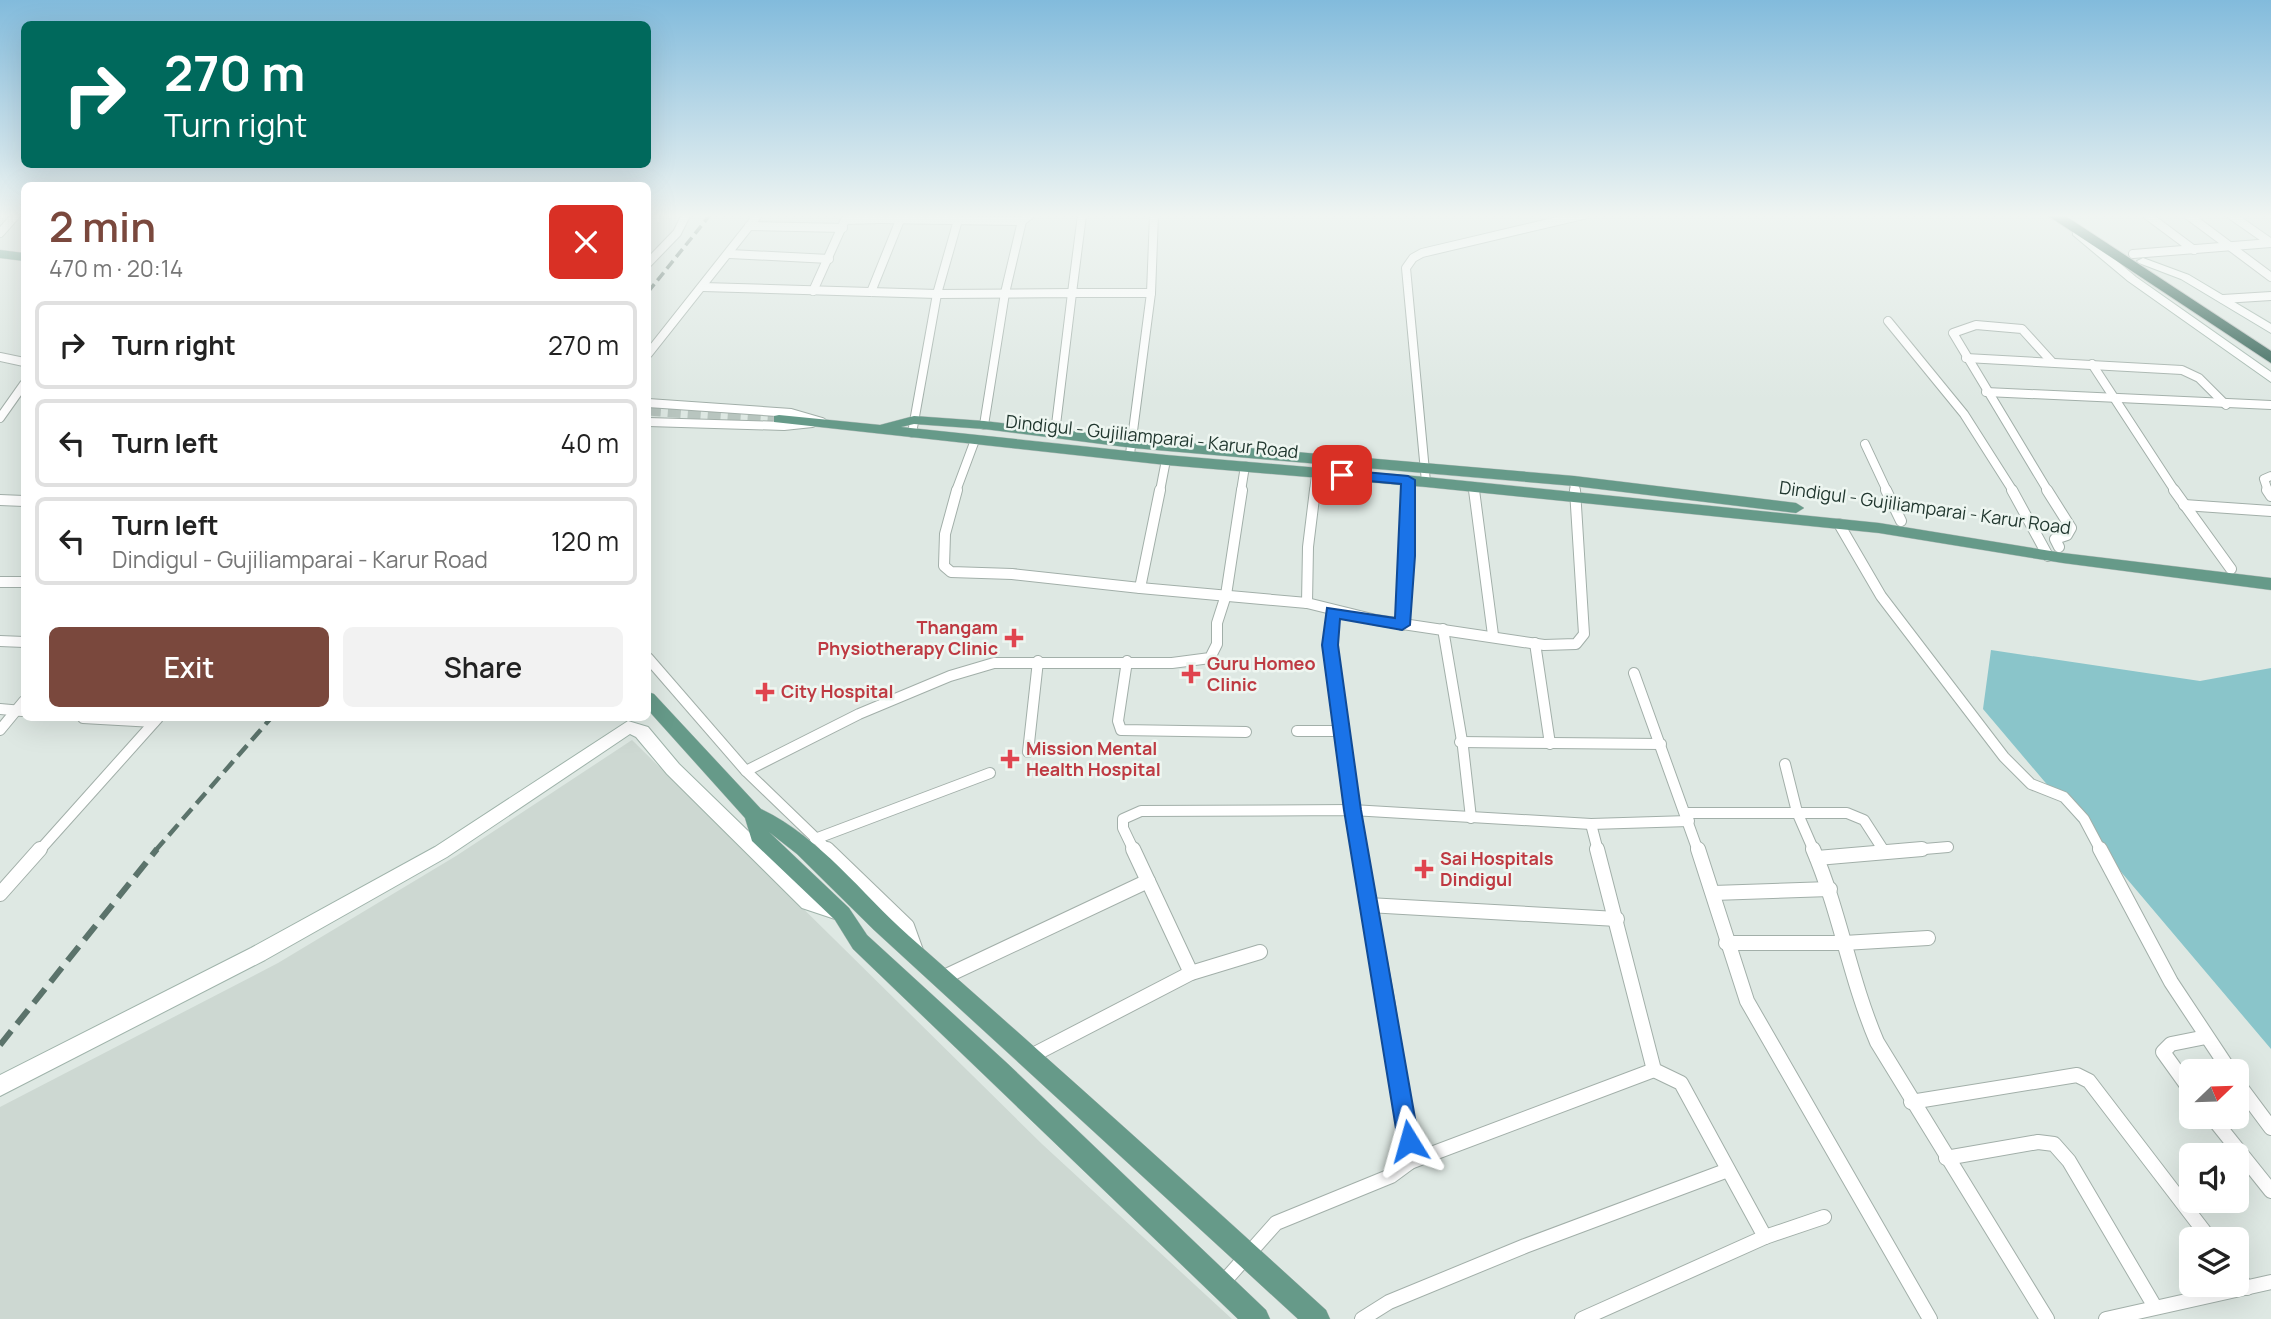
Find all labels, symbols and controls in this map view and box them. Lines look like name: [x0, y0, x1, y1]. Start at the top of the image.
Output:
text: 270 m: [164, 39, 305, 106]
icon: right: [49, 49, 140, 140]
text: Turn right: [164, 103, 307, 147]
text: 2 min: [49, 197, 156, 255]
button: close: [549, 205, 623, 279]
text: 470 m · 20:14: [49, 252, 183, 284]
icon: right: [53, 326, 91, 364]
text: Turn right: [112, 327, 236, 363]
text: 270 m: [548, 327, 619, 363]
street label: Dindigul - Gujiliamparai - Karur Road: [1005, 409, 1300, 463]
icon: left: [53, 424, 91, 462]
text: Turn left: [112, 425, 219, 461]
text: 40 m: [561, 425, 619, 461]
pin: [1312, 445, 1372, 505]
icon: arrive: [1323, 456, 1361, 494]
street label: Dindigul - Gujiliamparai - Karur Road: [1778, 475, 2072, 539]
text: Turn left: [112, 507, 219, 543]
icon: left: [53, 522, 91, 560]
text: 120 m: [551, 523, 619, 559]
text: Dindigul - Gujiliamparai - Karur Road: [112, 543, 488, 575]
place label: Thangam Physiotherapy Clinic: [818, 615, 998, 660]
button: Exit: [49, 627, 329, 707]
button: Share: [343, 627, 623, 707]
marker: Thangam Physiotherapy Clinic: [1004, 628, 1024, 648]
place label: Guru Homeo Clinic: [1207, 651, 1316, 696]
marker: Guru Homeo Clinic: [1181, 664, 1201, 684]
place label: City Hospital: [781, 679, 894, 703]
marker: City Hospital: [755, 682, 775, 702]
place label: Mission Mental Health Hospital: [1026, 736, 1161, 781]
marker: Mission Mental Health Hospital: [1000, 749, 1020, 769]
place label: Sai Hospitals Dindigul: [1440, 846, 1554, 891]
marker: Sai Hospitals Dindigul: [1414, 859, 1434, 879]
north arrow: [2179, 1059, 2249, 1129]
map controls: [2179, 1059, 2249, 1297]
position arrow: [1372, 1104, 1446, 1178]
button: sound: [2179, 1143, 2249, 1213]
button: layers: [2179, 1227, 2249, 1297]

